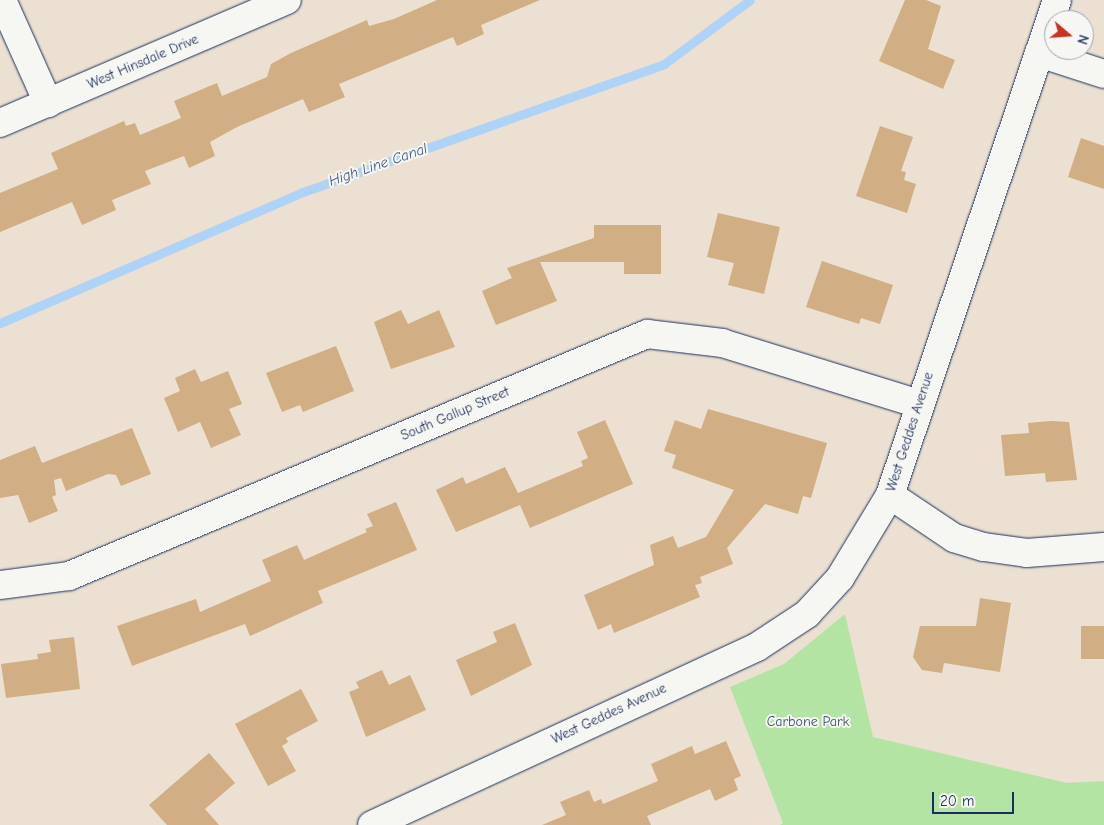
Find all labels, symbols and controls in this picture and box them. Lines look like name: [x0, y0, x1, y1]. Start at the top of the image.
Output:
north arrow: [1044, 10, 1094, 60]
street label: West Hinsdale Drive: [85, 31, 201, 93]
text: N: [1073, 33, 1092, 46]
water label: High Line Canal: [326, 140, 430, 190]
street label: West Geddes Avenue: [883, 370, 937, 494]
street label: South Gallup Street: [398, 384, 512, 444]
street label: West Geddes Avenue: [549, 680, 669, 748]
park label: Carbone Park: [767, 714, 849, 730]
scale bar: [934, 782, 1016, 814]
text: 20 m: [940, 792, 974, 810]

